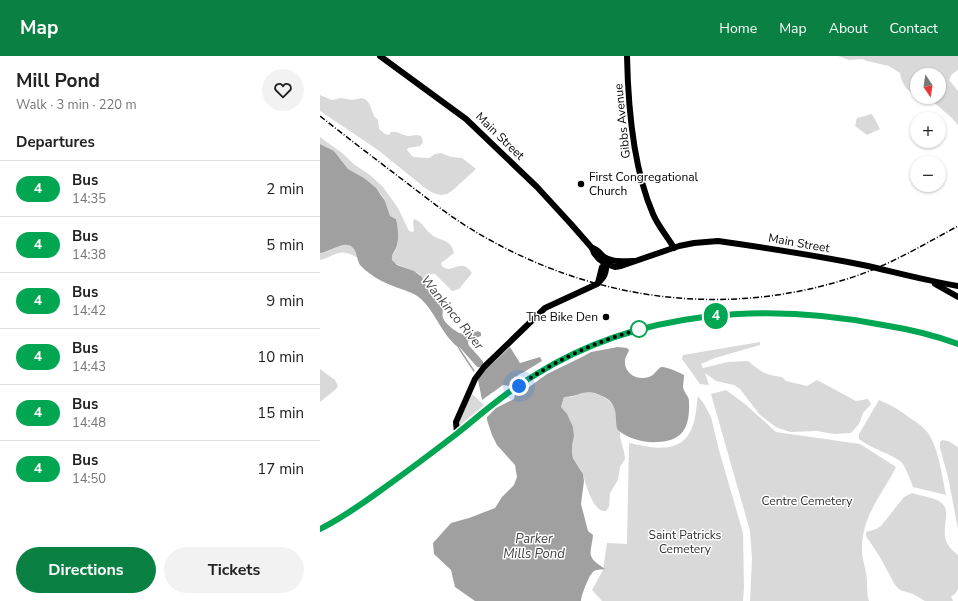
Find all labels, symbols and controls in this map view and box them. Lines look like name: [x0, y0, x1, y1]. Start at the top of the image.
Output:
text: Map: [20, 15, 58, 41]
text: Home: [719, 19, 757, 38]
text: Map: [779, 19, 807, 38]
text: About: [829, 19, 868, 38]
text: Contact: [890, 19, 938, 38]
text: Mill Pond: [16, 68, 100, 94]
north arrow: [910, 68, 946, 104]
map controls: [910, 68, 946, 192]
button: heart: [262, 69, 304, 111]
street label: Gibbs Avenue: [610, 83, 634, 159]
text: Walk · 3 min · 220 m: [16, 96, 137, 114]
street label: Main Street: [472, 109, 528, 164]
button: +: [910, 112, 946, 148]
text: Departures: [16, 132, 95, 152]
button: −: [910, 156, 946, 192]
place label: First Congregational Church: [589, 169, 699, 199]
text: Bus: [72, 170, 98, 190]
text: 4: [34, 179, 42, 198]
text: 2 min: [266, 179, 304, 199]
marker: First Congregational Church: [576, 179, 586, 189]
text: 14:35: [72, 190, 106, 208]
text: Bus: [72, 226, 98, 246]
street label: Main Street: [767, 230, 832, 256]
text: 4: [34, 235, 42, 254]
text: 5 min: [266, 235, 304, 255]
text: 14:38: [72, 246, 106, 264]
water label: Wankinco River: [417, 272, 488, 354]
text: Bus: [72, 282, 98, 302]
text: 4: [34, 291, 42, 310]
text: 9 min: [266, 291, 304, 311]
text: 14:42: [72, 302, 106, 320]
line badge: 4: [703, 303, 729, 329]
text: 4: [712, 306, 720, 325]
place label: The Bike Den: [526, 309, 598, 325]
marker: The Bike Den: [601, 312, 611, 322]
unlabelled marker: [630, 320, 648, 338]
text: Bus: [72, 338, 98, 358]
text: 4: [34, 347, 42, 366]
text: 10 min: [257, 347, 304, 367]
text: 14:43: [72, 358, 106, 376]
your location: [509, 376, 529, 396]
text: Bus: [72, 394, 98, 414]
text: 4: [34, 403, 42, 422]
text: 15 min: [257, 403, 304, 423]
text: 14:48: [72, 414, 106, 432]
text: Bus: [72, 450, 98, 470]
text: 4: [34, 459, 42, 478]
text: 17 min: [257, 459, 304, 479]
text: 14:50: [72, 470, 106, 488]
park label: Centre Cemetery: [762, 493, 853, 509]
park label: Saint Patricks Cemetery: [649, 527, 722, 557]
water label: Parker Mills Pond: [503, 530, 565, 563]
button: Directions: [16, 547, 156, 593]
button: Tickets: [164, 547, 304, 593]

